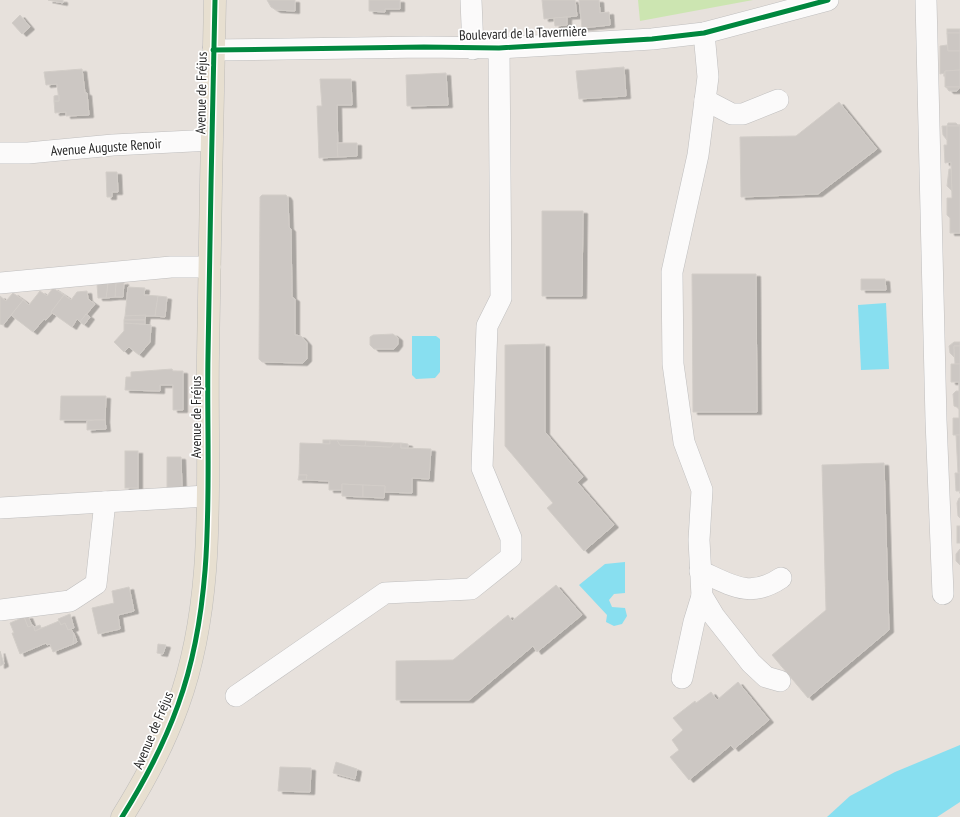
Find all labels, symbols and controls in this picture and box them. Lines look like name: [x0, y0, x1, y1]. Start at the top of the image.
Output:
street label: Boulevard de la Tavernière: [459, 22, 587, 44]
street label: Avenue de Fréjus: [191, 51, 211, 134]
street label: Avenue Auguste Renoir: [50, 134, 162, 160]
street label: Avenue de Fréjus: [187, 376, 205, 458]
street label: Avenue de Fréjus: [129, 688, 177, 771]

